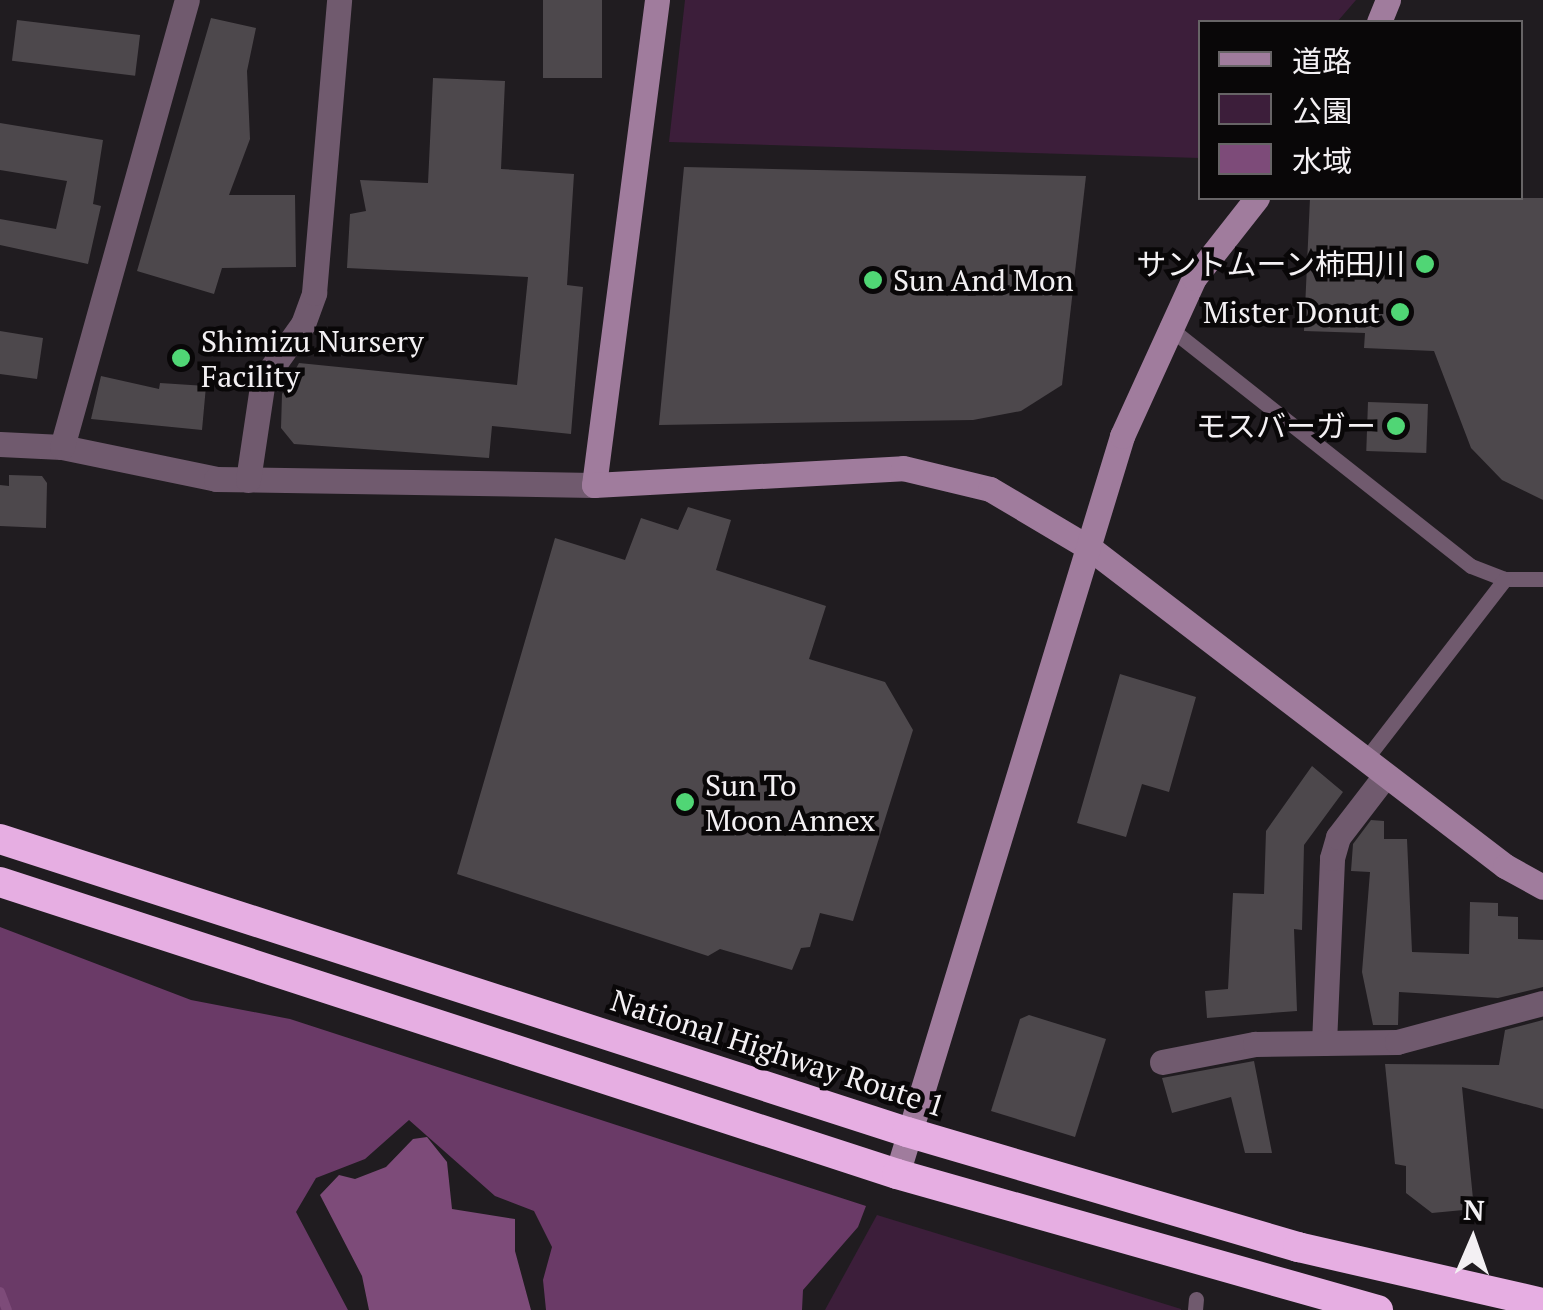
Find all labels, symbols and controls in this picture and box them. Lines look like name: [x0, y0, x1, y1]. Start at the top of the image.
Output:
legend: [1198, 20, 1523, 200]
text: 道路: [1292, 41, 1352, 81]
text: 公園: [1292, 91, 1352, 131]
text: 水域: [1292, 141, 1352, 181]
place label: サントムーン柿田川: [1135, 246, 1405, 282]
marker: サントムーン柿田川: [1414, 253, 1436, 275]
place label: Sun And Mon: [893, 262, 1074, 298]
marker: Sun And Mon: [862, 269, 884, 291]
place label: Mister Donut: [1203, 294, 1380, 330]
marker: Mister Donut: [1389, 301, 1411, 323]
place label: Shimizu Nursery Facility: [201, 323, 424, 394]
marker: Shimizu Nursery Facility: [170, 347, 192, 369]
place label: モスバーガー: [1196, 408, 1376, 444]
marker: モスバーガー: [1385, 415, 1407, 437]
place label: Sun To Moon Annex: [705, 767, 876, 838]
marker: Sun To Moon Annex: [674, 791, 696, 813]
street label: National Highway Route 1: [607, 982, 949, 1124]
north arrow: [1423, 1190, 1523, 1290]
text: N: [1463, 1191, 1485, 1228]

